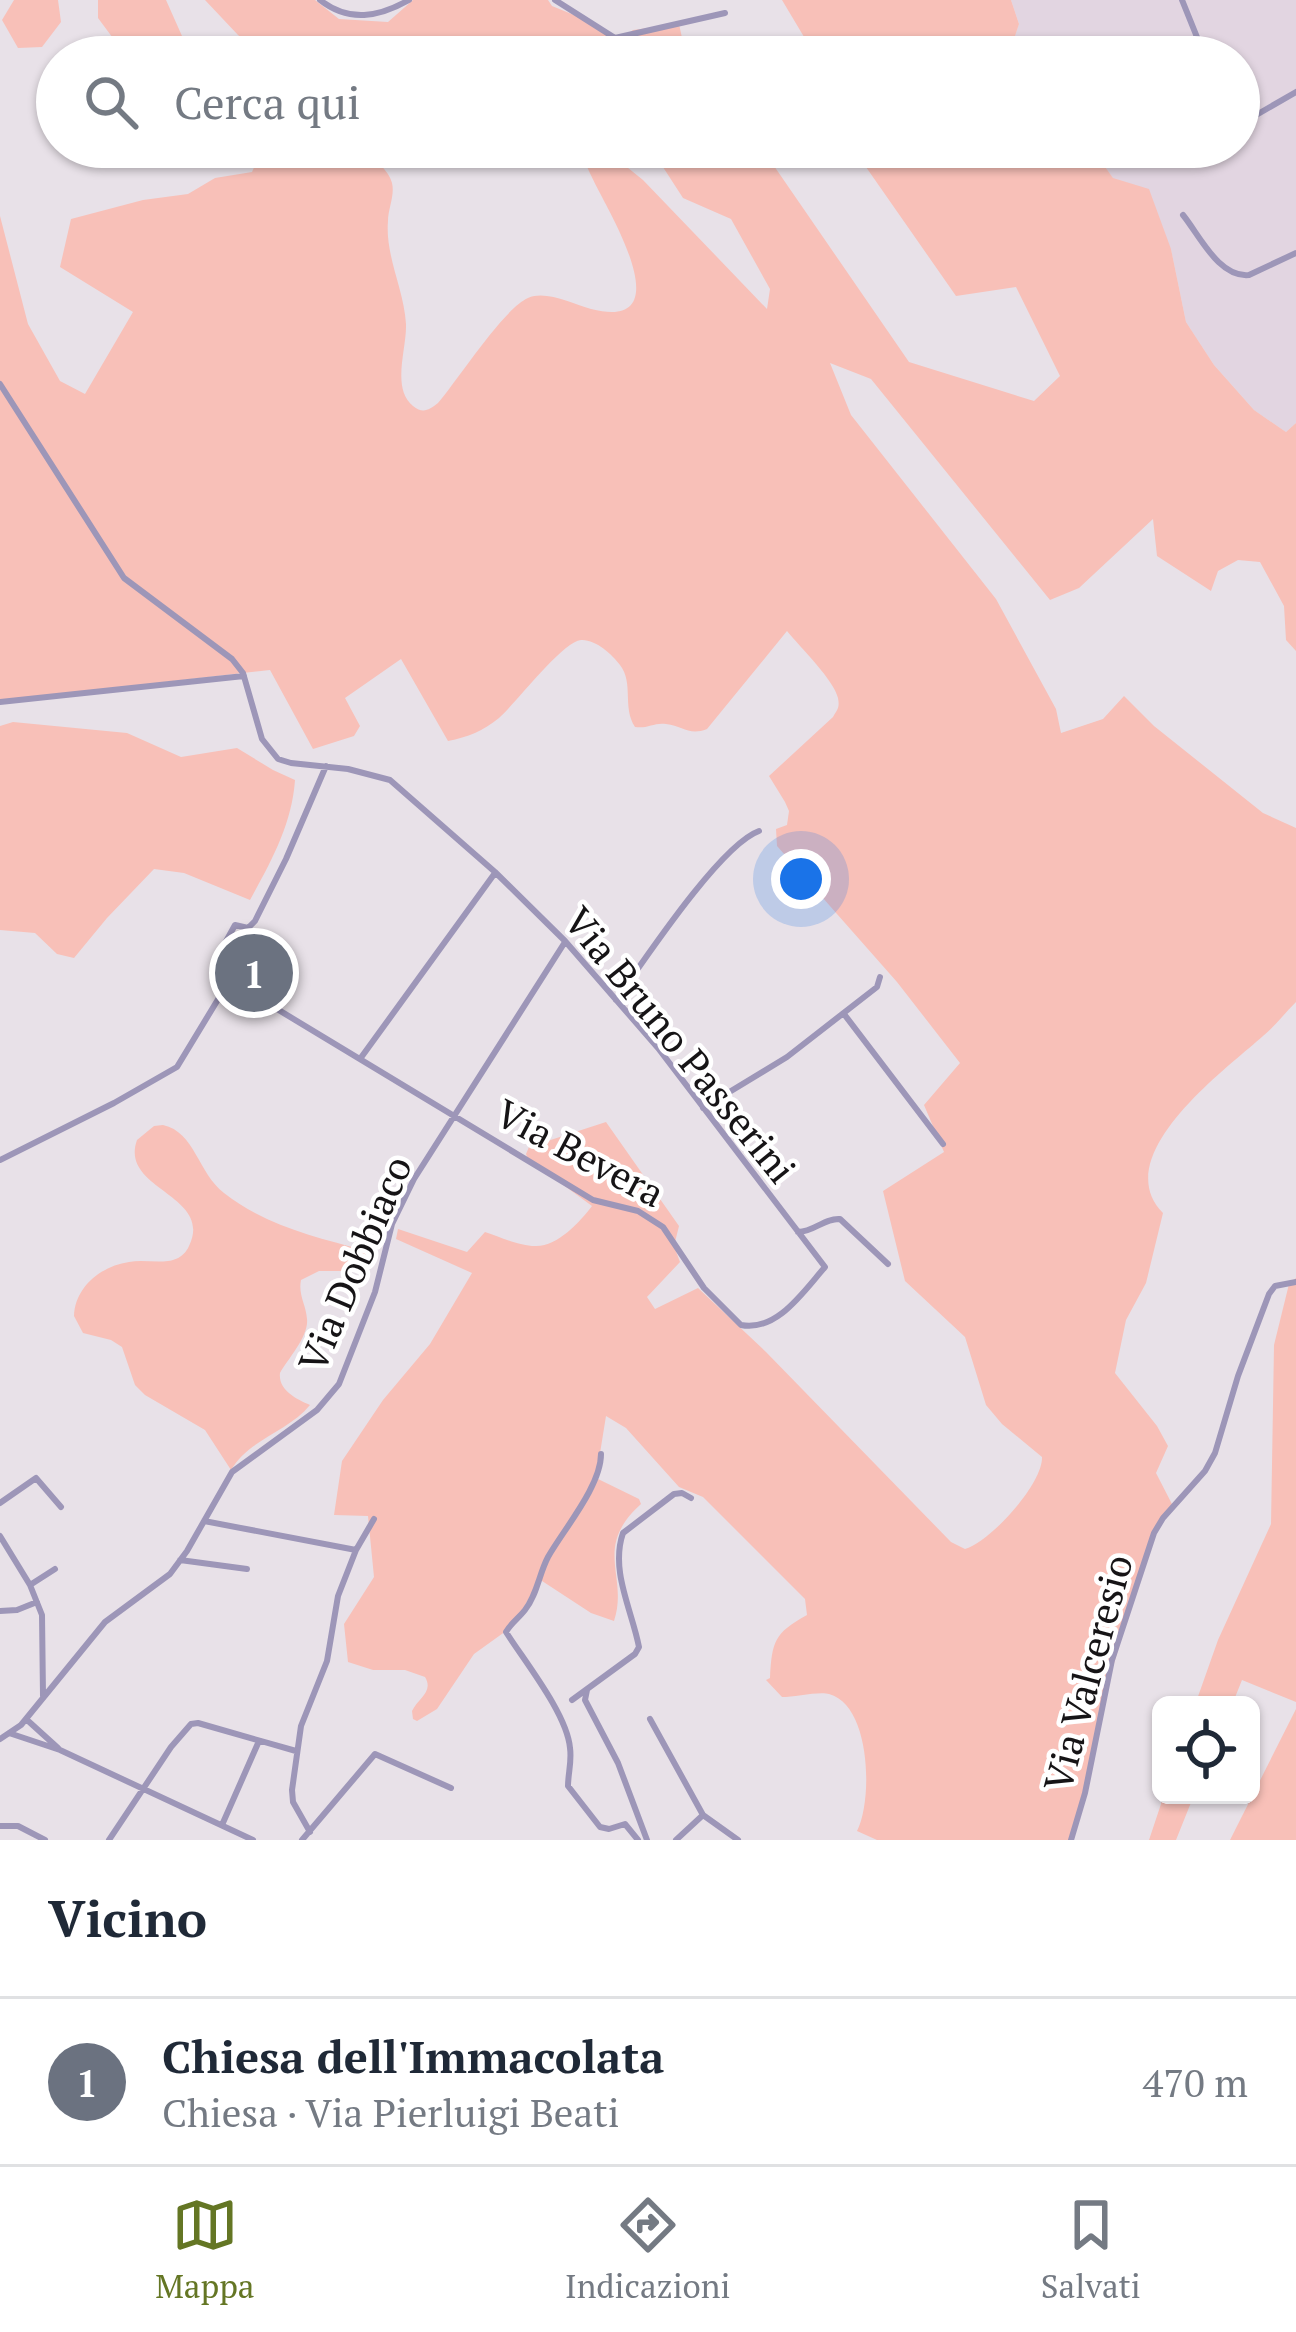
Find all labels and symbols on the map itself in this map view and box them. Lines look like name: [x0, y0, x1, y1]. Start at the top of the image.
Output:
your location: [771, 849, 831, 909]
street label: Via Bruno Passerini: [553, 895, 808, 1193]
pin: 1: [215, 928, 293, 1018]
street label: Via Bevera: [487, 1086, 674, 1218]
street label: Via Dobbiaco: [285, 1148, 423, 1380]
street label: Via Valceresio: [1030, 1549, 1144, 1797]

